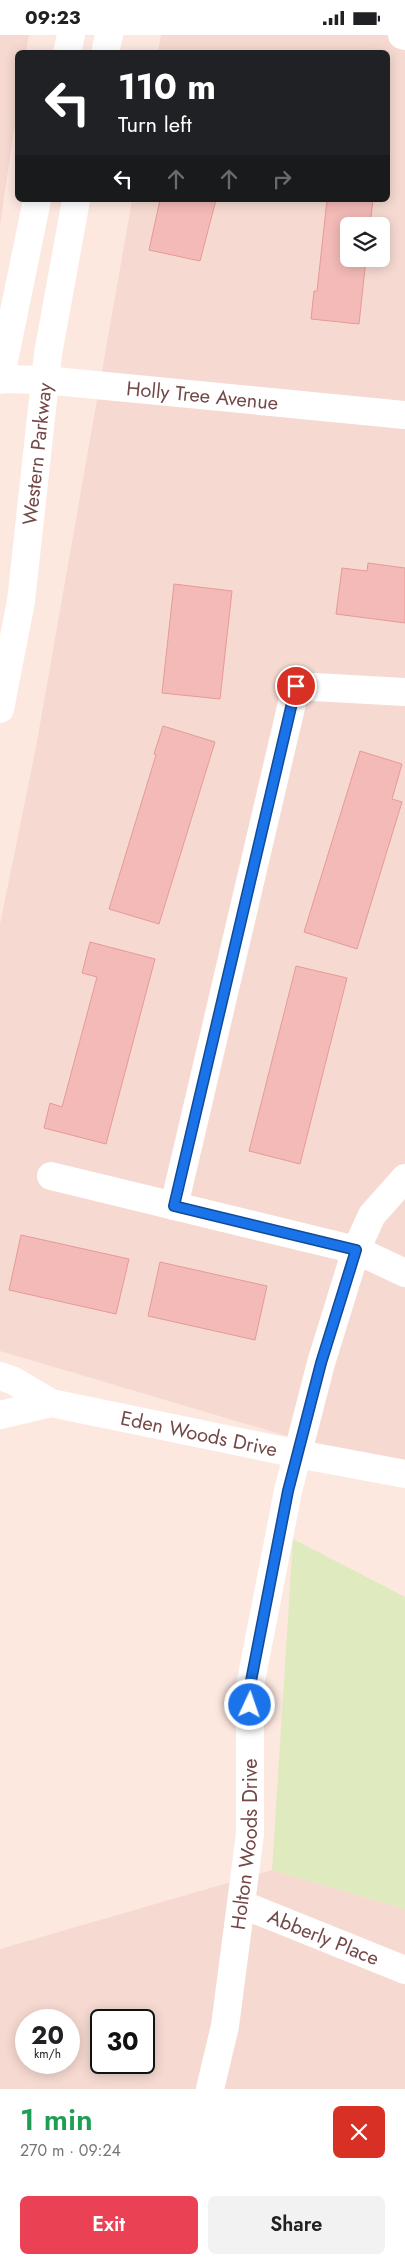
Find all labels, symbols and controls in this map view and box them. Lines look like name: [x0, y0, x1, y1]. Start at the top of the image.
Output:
text: 09:23: [25, 4, 81, 31]
text: 110 m: [118, 62, 216, 112]
icon: left: [35, 70, 100, 135]
text: Turn left: [118, 108, 192, 140]
icon: left: [109, 165, 137, 193]
icon: ahead: [162, 165, 190, 193]
icon: ahead: [215, 165, 243, 193]
icon: right: [268, 165, 296, 193]
map controls: [340, 217, 390, 267]
button: layers: [340, 217, 390, 267]
street label: Holly Tree Avenue: [125, 374, 279, 418]
street label: Western Parkway: [15, 381, 60, 527]
pin: [275, 665, 317, 707]
icon: arrive: [282, 672, 310, 700]
street label: Eden Woods Drive: [118, 1404, 280, 1464]
position arrow: [223, 1678, 275, 1730]
street label: Holton Woods Drive: [224, 1758, 265, 1932]
street label: Abberly Place: [263, 1902, 383, 1973]
speed limit sign: 30: [90, 2009, 155, 2074]
text: 20: [31, 2017, 64, 2053]
text: km/h: [34, 2045, 61, 2063]
text: 1 min: [20, 2098, 93, 2141]
button: close: [333, 2106, 385, 2158]
text: 270 m · 09:24: [20, 2139, 121, 2162]
button: Exit: [20, 2196, 198, 2254]
button: Share: [208, 2196, 385, 2254]

